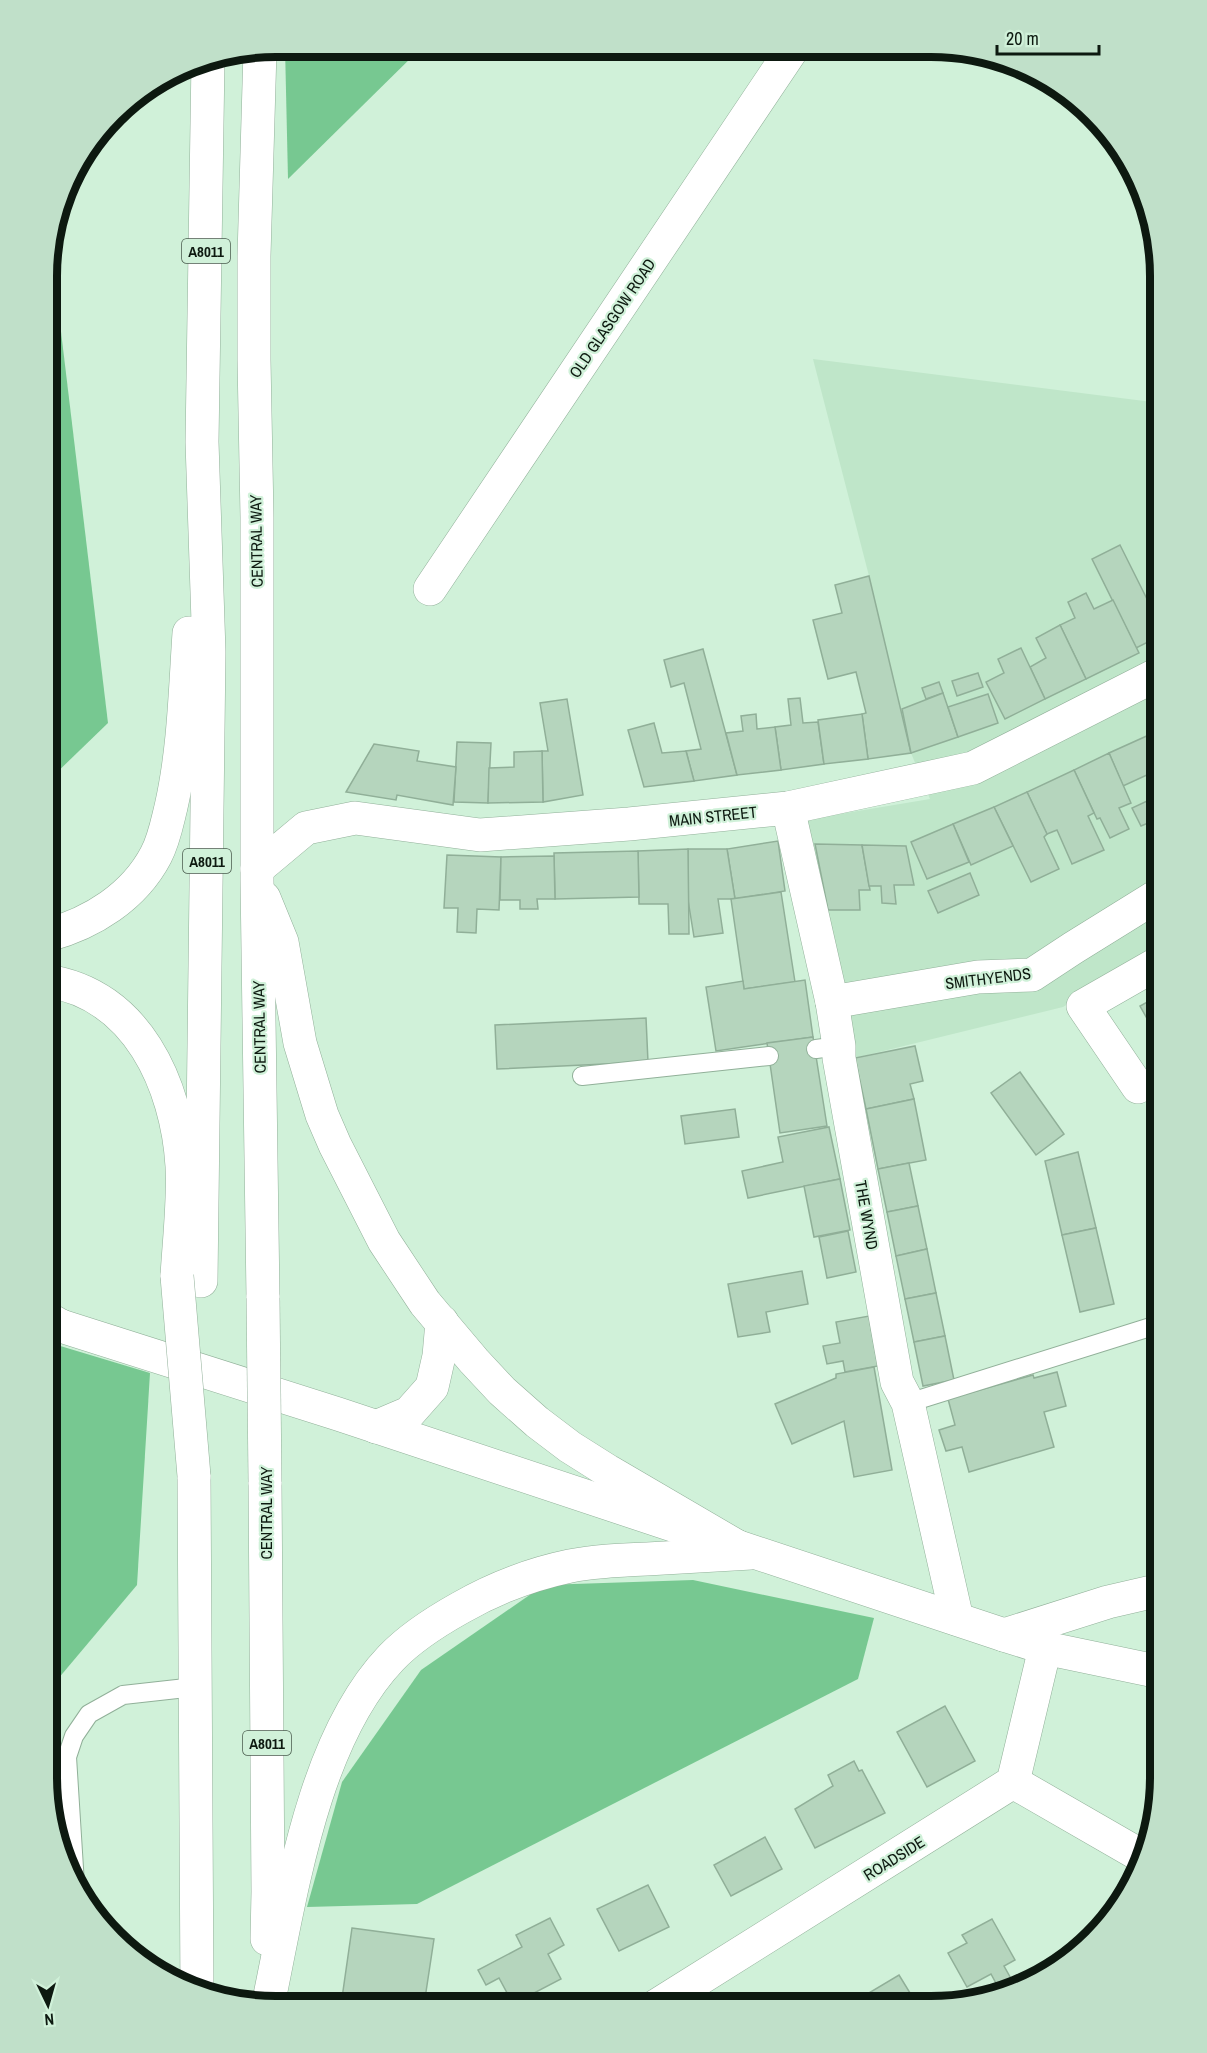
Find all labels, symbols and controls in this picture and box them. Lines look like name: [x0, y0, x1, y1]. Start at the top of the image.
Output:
scale bar: [997, 18, 1099, 56]
text: 20 m: [1006, 26, 1039, 51]
road number: A8011: [182, 239, 230, 263]
street label: OLD GLASGOW ROAD: [564, 254, 660, 382]
street label: CENTRAL WAY: [244, 494, 268, 588]
street label: MAIN STREET: [668, 800, 758, 832]
road number: A8011: [183, 849, 231, 873]
street label: SMITHYENDS: [944, 962, 1032, 994]
street label: CENTRAL WAY: [247, 980, 271, 1074]
street label: THE WYND: [850, 1179, 884, 1251]
street label: CENTRAL WAY: [255, 1466, 277, 1559]
road number: A8011: [243, 1731, 291, 1755]
street label: ROADSIDE: [859, 1831, 929, 1885]
north arrow: [18, 1975, 78, 2035]
text: N: [44, 2009, 55, 2031]

